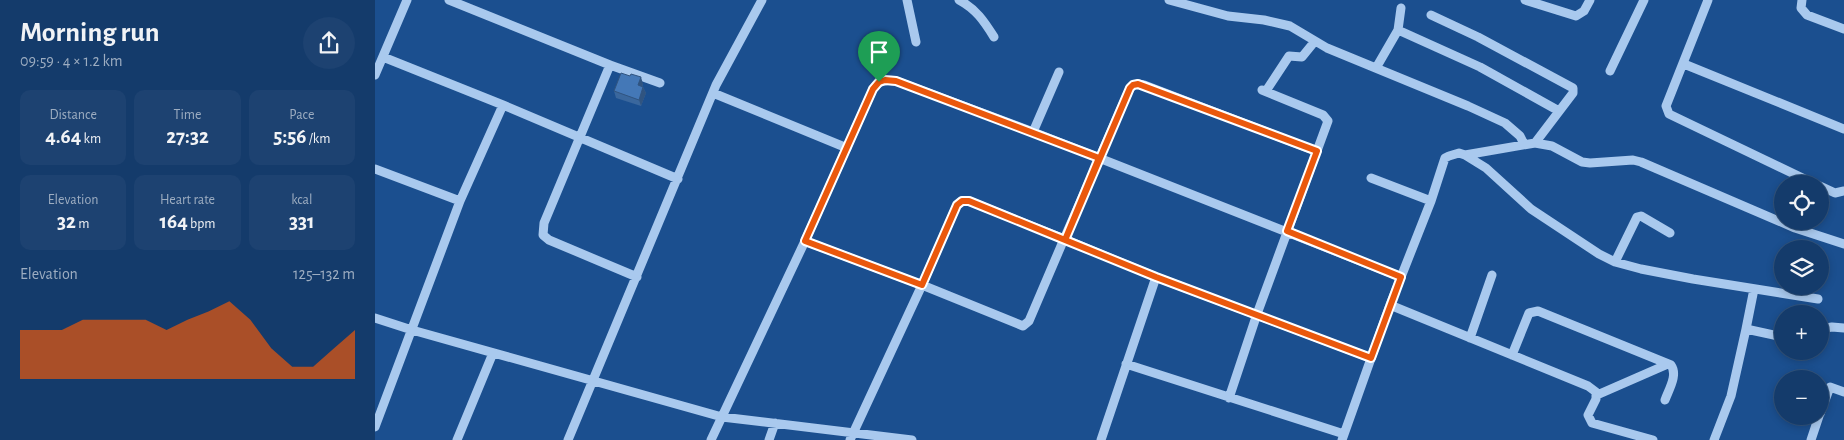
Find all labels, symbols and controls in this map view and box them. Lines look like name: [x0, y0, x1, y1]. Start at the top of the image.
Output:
button: share: [303, 17, 355, 69]
text: Morning run: [20, 19, 160, 47]
pin: [858, 31, 900, 82]
icon: arrive: [865, 38, 893, 66]
text: 09:59 · 4 × 1.2 km: [20, 53, 123, 69]
text: Distance: [49, 108, 97, 122]
text: Time: [174, 108, 201, 122]
text: Pace: [289, 108, 314, 122]
text: 4.64: [45, 126, 81, 147]
text: 27:32: [166, 126, 209, 147]
text: 5:56: [273, 126, 306, 147]
text: km: [81, 132, 101, 146]
text: /km: [306, 132, 330, 146]
map controls: [1774, 175, 1829, 425]
button: locate: [1774, 175, 1829, 230]
text: Elevation: [48, 193, 98, 207]
text: Heart rate: [160, 193, 215, 207]
text: kcal: [291, 193, 313, 207]
text: 32: [57, 211, 76, 232]
text: 164: [160, 211, 188, 232]
text: 331: [289, 211, 315, 232]
text: m: [76, 217, 89, 231]
text: bpm: [188, 217, 215, 231]
button: layers: [1774, 240, 1829, 295]
text: Elevation: [20, 266, 78, 282]
text: 125–132 m: [293, 266, 355, 282]
button: +: [1774, 305, 1829, 360]
button: −: [1774, 370, 1829, 425]

